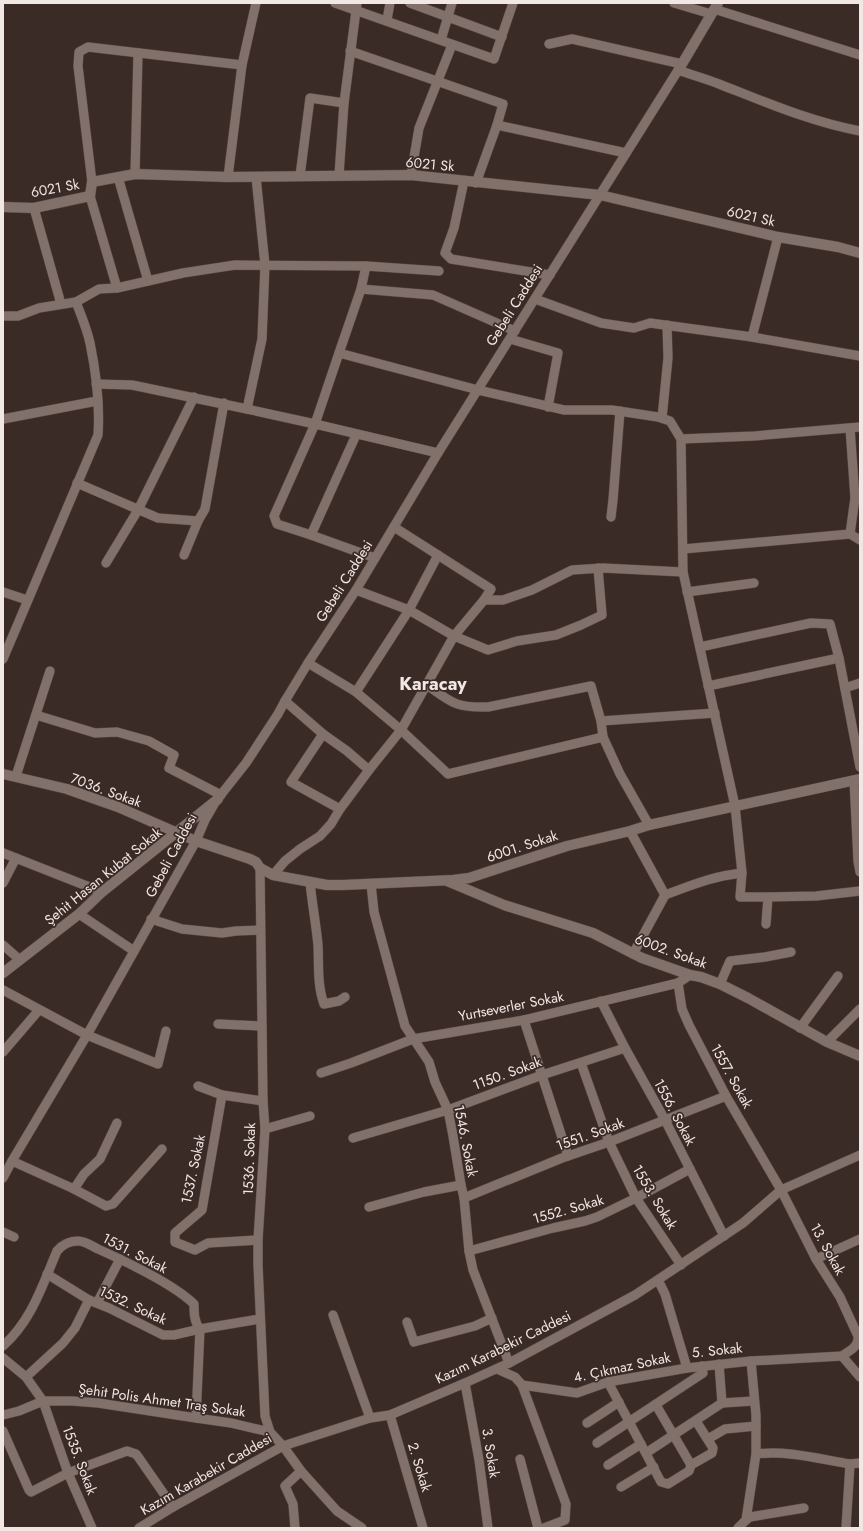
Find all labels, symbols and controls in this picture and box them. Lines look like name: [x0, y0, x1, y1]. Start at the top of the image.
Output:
street label: 6021 Sk: [405, 152, 456, 176]
street label: 6021 Sk: [29, 174, 82, 202]
street label: 6021 Sk: [725, 201, 778, 231]
street label: Gebeli Caddesi: [481, 260, 547, 350]
street label: Gebeli Caddesi: [311, 536, 377, 626]
district label: Karacay: [399, 671, 467, 697]
street label: 7036. Sokak: [68, 768, 145, 812]
street label: Gebeli Caddesi: [140, 809, 202, 901]
street label: Şehit Hasan Kubat Sokak: [40, 822, 167, 930]
street label: 6001. Sokak: [484, 825, 561, 867]
street label: 6002. Sokak: [632, 929, 711, 974]
street label: Yurtseverler Sokak: [457, 986, 566, 1026]
street label: 1557. Sokak: [706, 1040, 758, 1113]
street label: 1150. Sokak: [470, 1051, 545, 1095]
street label: 1556. Sokak: [649, 1075, 701, 1150]
street label: 1546. Sokak: [449, 1103, 483, 1180]
street label: 1551. Sokak: [553, 1112, 628, 1156]
street label: 1536. Sokak: [238, 1122, 260, 1196]
street label: 1537. Sokak: [176, 1132, 210, 1205]
street label: 1553. Sokak: [628, 1161, 683, 1234]
street label: 1552. Sokak: [530, 1189, 607, 1229]
street label: 13. Sokak: [806, 1219, 851, 1279]
street label: 1531. Sokak: [99, 1228, 172, 1278]
street label: 1532. Sokak: [96, 1281, 171, 1330]
street label: Kazım Karabekir Caddesi: [432, 1305, 574, 1389]
street label: 5. Sokak: [691, 1337, 744, 1363]
street label: 4. Çıkmaz Sokak: [572, 1347, 673, 1387]
street label: Şehit Polis Ahmet Traş Sokak: [77, 1378, 248, 1422]
street label: 1535. Sokak: [58, 1423, 103, 1498]
street label: 3. Sokak: [477, 1427, 505, 1480]
street label: Kazım Karabekir Caddesi: [137, 1428, 275, 1520]
street label: 2. Sokak: [403, 1440, 437, 1495]

